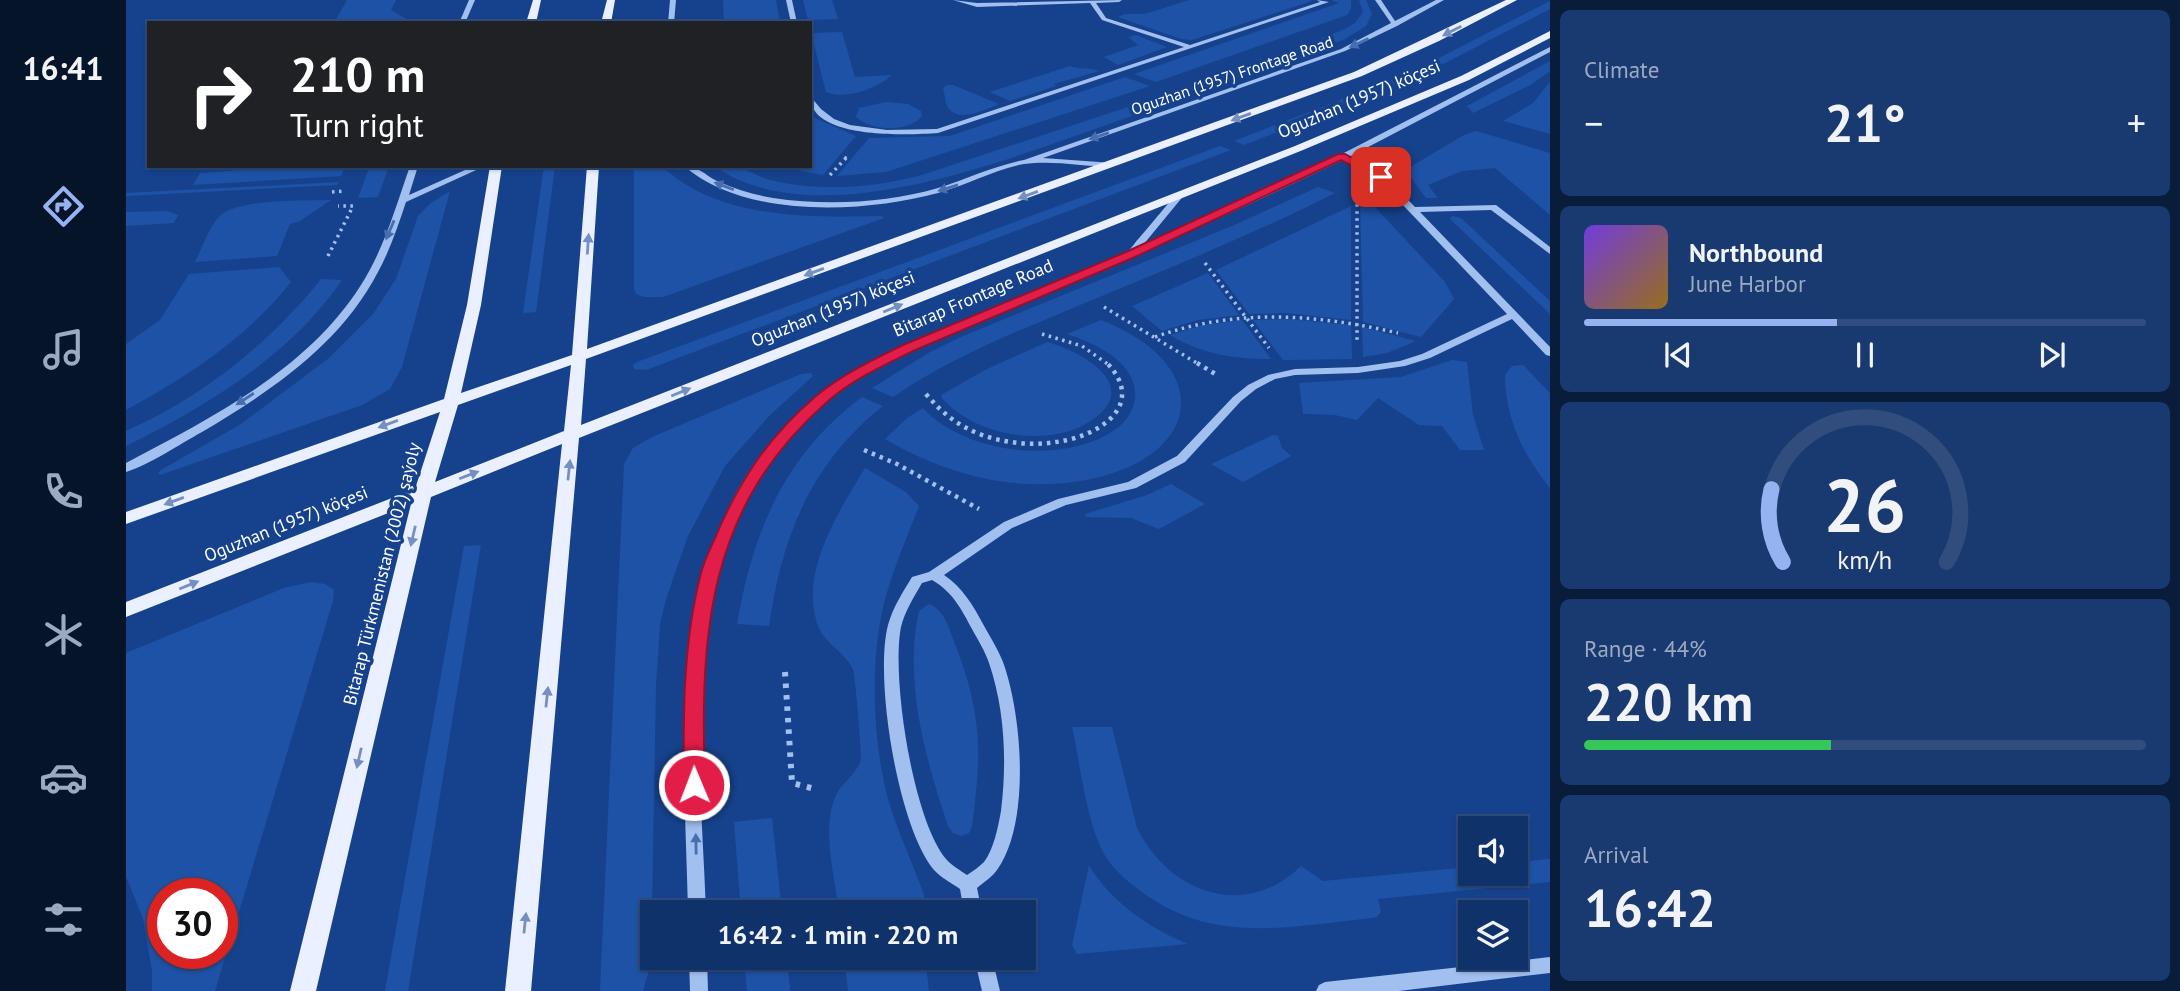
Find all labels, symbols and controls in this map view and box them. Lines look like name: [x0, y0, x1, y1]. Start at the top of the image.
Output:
one-way arrow: [1442, 26, 1462, 37]
street label: Oguzhan (1957) Frontage Road: [1128, 31, 1336, 119]
one-way arrow: [1349, 37, 1369, 49]
text: 210 m: [290, 42, 425, 106]
text: 16:41: [22, 47, 104, 89]
icon: right: [175, 49, 266, 140]
street label: Oguzhan (1957) köçesi: [1274, 54, 1444, 143]
text: Climate: [1584, 55, 1659, 84]
text: 21°: [1824, 89, 1906, 156]
text: −: [1584, 98, 1603, 147]
text: +: [2127, 98, 2146, 147]
text: Turn right: [290, 104, 424, 146]
one-way arrow: [1231, 112, 1252, 123]
one-way arrow: [1088, 131, 1109, 142]
pin: [1351, 147, 1411, 207]
icon: arrive: [1362, 158, 1400, 196]
one-way arrow: [714, 180, 735, 191]
icon: directions: [39, 182, 88, 231]
one-way arrow: [937, 183, 958, 193]
one-way arrow: [1017, 190, 1038, 201]
one-way arrow: [384, 220, 396, 240]
one-way arrow: [583, 232, 594, 254]
text: Northbound: [1689, 236, 1823, 269]
street label: Bitarap Frontage Road: [889, 253, 1056, 342]
street label: Oguzhan (1957) köçesi: [748, 265, 918, 352]
one-way arrow: [803, 267, 824, 278]
text: June Harbor: [1689, 269, 1806, 298]
one-way arrow: [882, 302, 903, 313]
icon: music: [39, 325, 88, 374]
icon: previous: [1659, 336, 1697, 374]
icon: pause: [1846, 336, 1884, 374]
icon: next: [2033, 336, 2071, 374]
one-way arrow: [671, 386, 692, 397]
one-way arrow: [236, 392, 255, 405]
one-way arrow: [378, 418, 399, 429]
street label: Bitarap Türkmenistan (2002) şaýoly: [338, 439, 426, 708]
text: 26: [1824, 458, 1906, 552]
one-way arrow: [564, 459, 575, 481]
icon: phone: [39, 467, 88, 516]
one-way arrow: [459, 469, 480, 480]
street label: Oguzhan (1957) köçesi: [201, 480, 371, 567]
one-way arrow: [164, 496, 185, 507]
one-way arrow: [407, 525, 418, 547]
text: km/h: [1838, 543, 1892, 575]
one-way arrow: [179, 579, 200, 590]
icon: climate: [39, 610, 88, 659]
text: Range · 44%: [1584, 634, 1707, 663]
text: 220 km: [1584, 668, 1753, 735]
one-way arrow: [542, 685, 553, 707]
one-way arrow: [354, 747, 365, 769]
position arrow: [657, 748, 731, 822]
icon: car: [39, 753, 88, 802]
map controls: [1458, 816, 1528, 970]
button: sound: [1458, 816, 1528, 886]
one-way arrow: [690, 832, 701, 854]
text: Arrival: [1584, 840, 1648, 869]
text: 16:42: [1584, 874, 1716, 941]
speed limit sign: 30: [147, 878, 238, 969]
icon: filters: [39, 895, 88, 944]
button: layers: [1458, 900, 1528, 970]
one-way arrow: [519, 912, 530, 934]
text: 16:42 · 1 min · 220 m: [718, 918, 958, 951]

